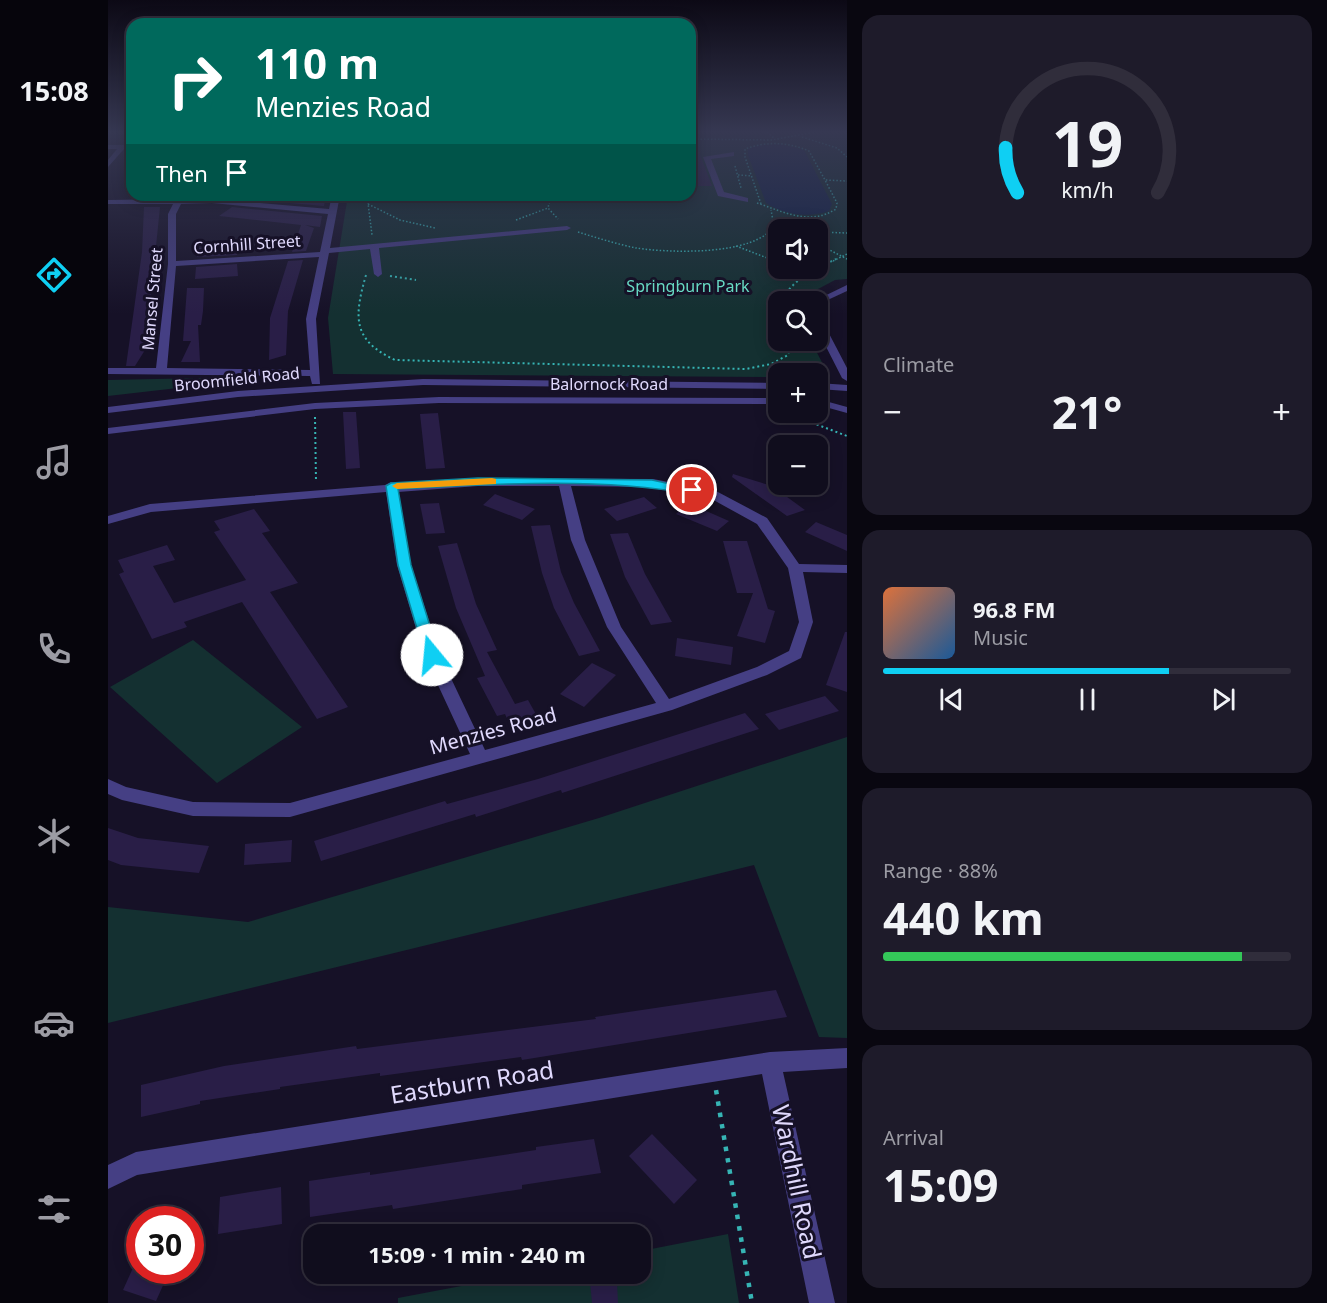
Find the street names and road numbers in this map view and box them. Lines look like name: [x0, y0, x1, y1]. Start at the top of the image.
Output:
street label: Cornhill Street: [193, 229, 302, 259]
street label: Mansel Street: [137, 247, 167, 351]
street label: Broomfield Road: [173, 361, 301, 397]
street label: Balornock Road: [550, 373, 668, 395]
street label: Menzies Road: [426, 701, 559, 760]
street label: Eastburn Road: [388, 1052, 556, 1111]
street label: Wardhill Road: [765, 1102, 830, 1262]

